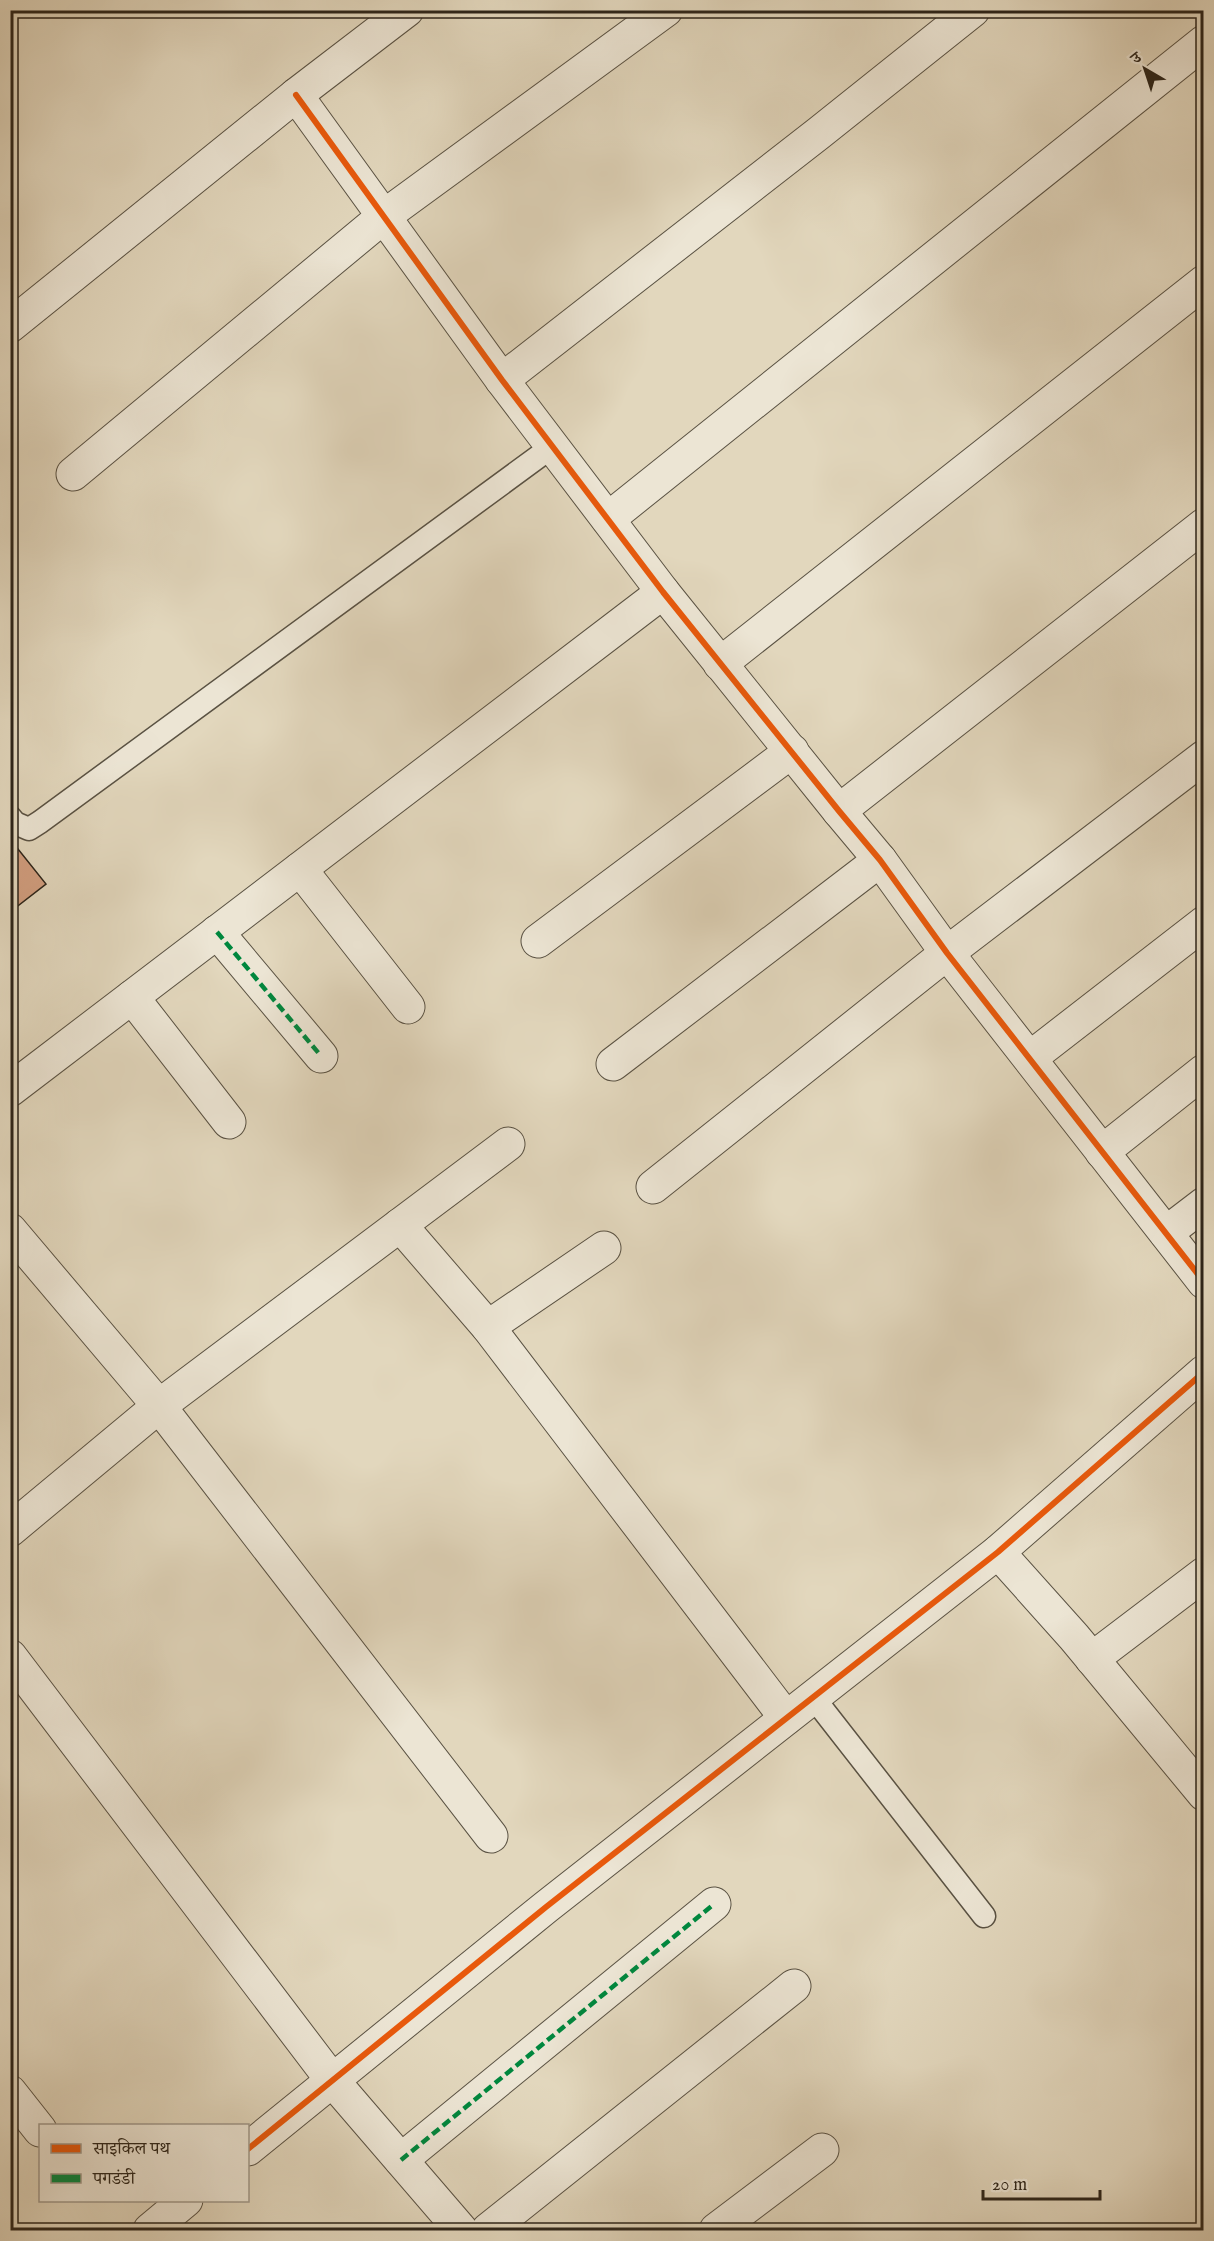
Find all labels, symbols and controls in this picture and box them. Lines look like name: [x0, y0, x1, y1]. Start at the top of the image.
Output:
north arrow: [1115, 39, 1175, 99]
text: उ: [1127, 47, 1148, 70]
legend: [39, 2124, 249, 2202]
text: साइकिल पथ: [92, 2138, 172, 2161]
scale bar: [983, 2163, 1100, 2201]
text: पगडंडी: [92, 2167, 136, 2191]
text: 20 m: [992, 2174, 1027, 2197]

